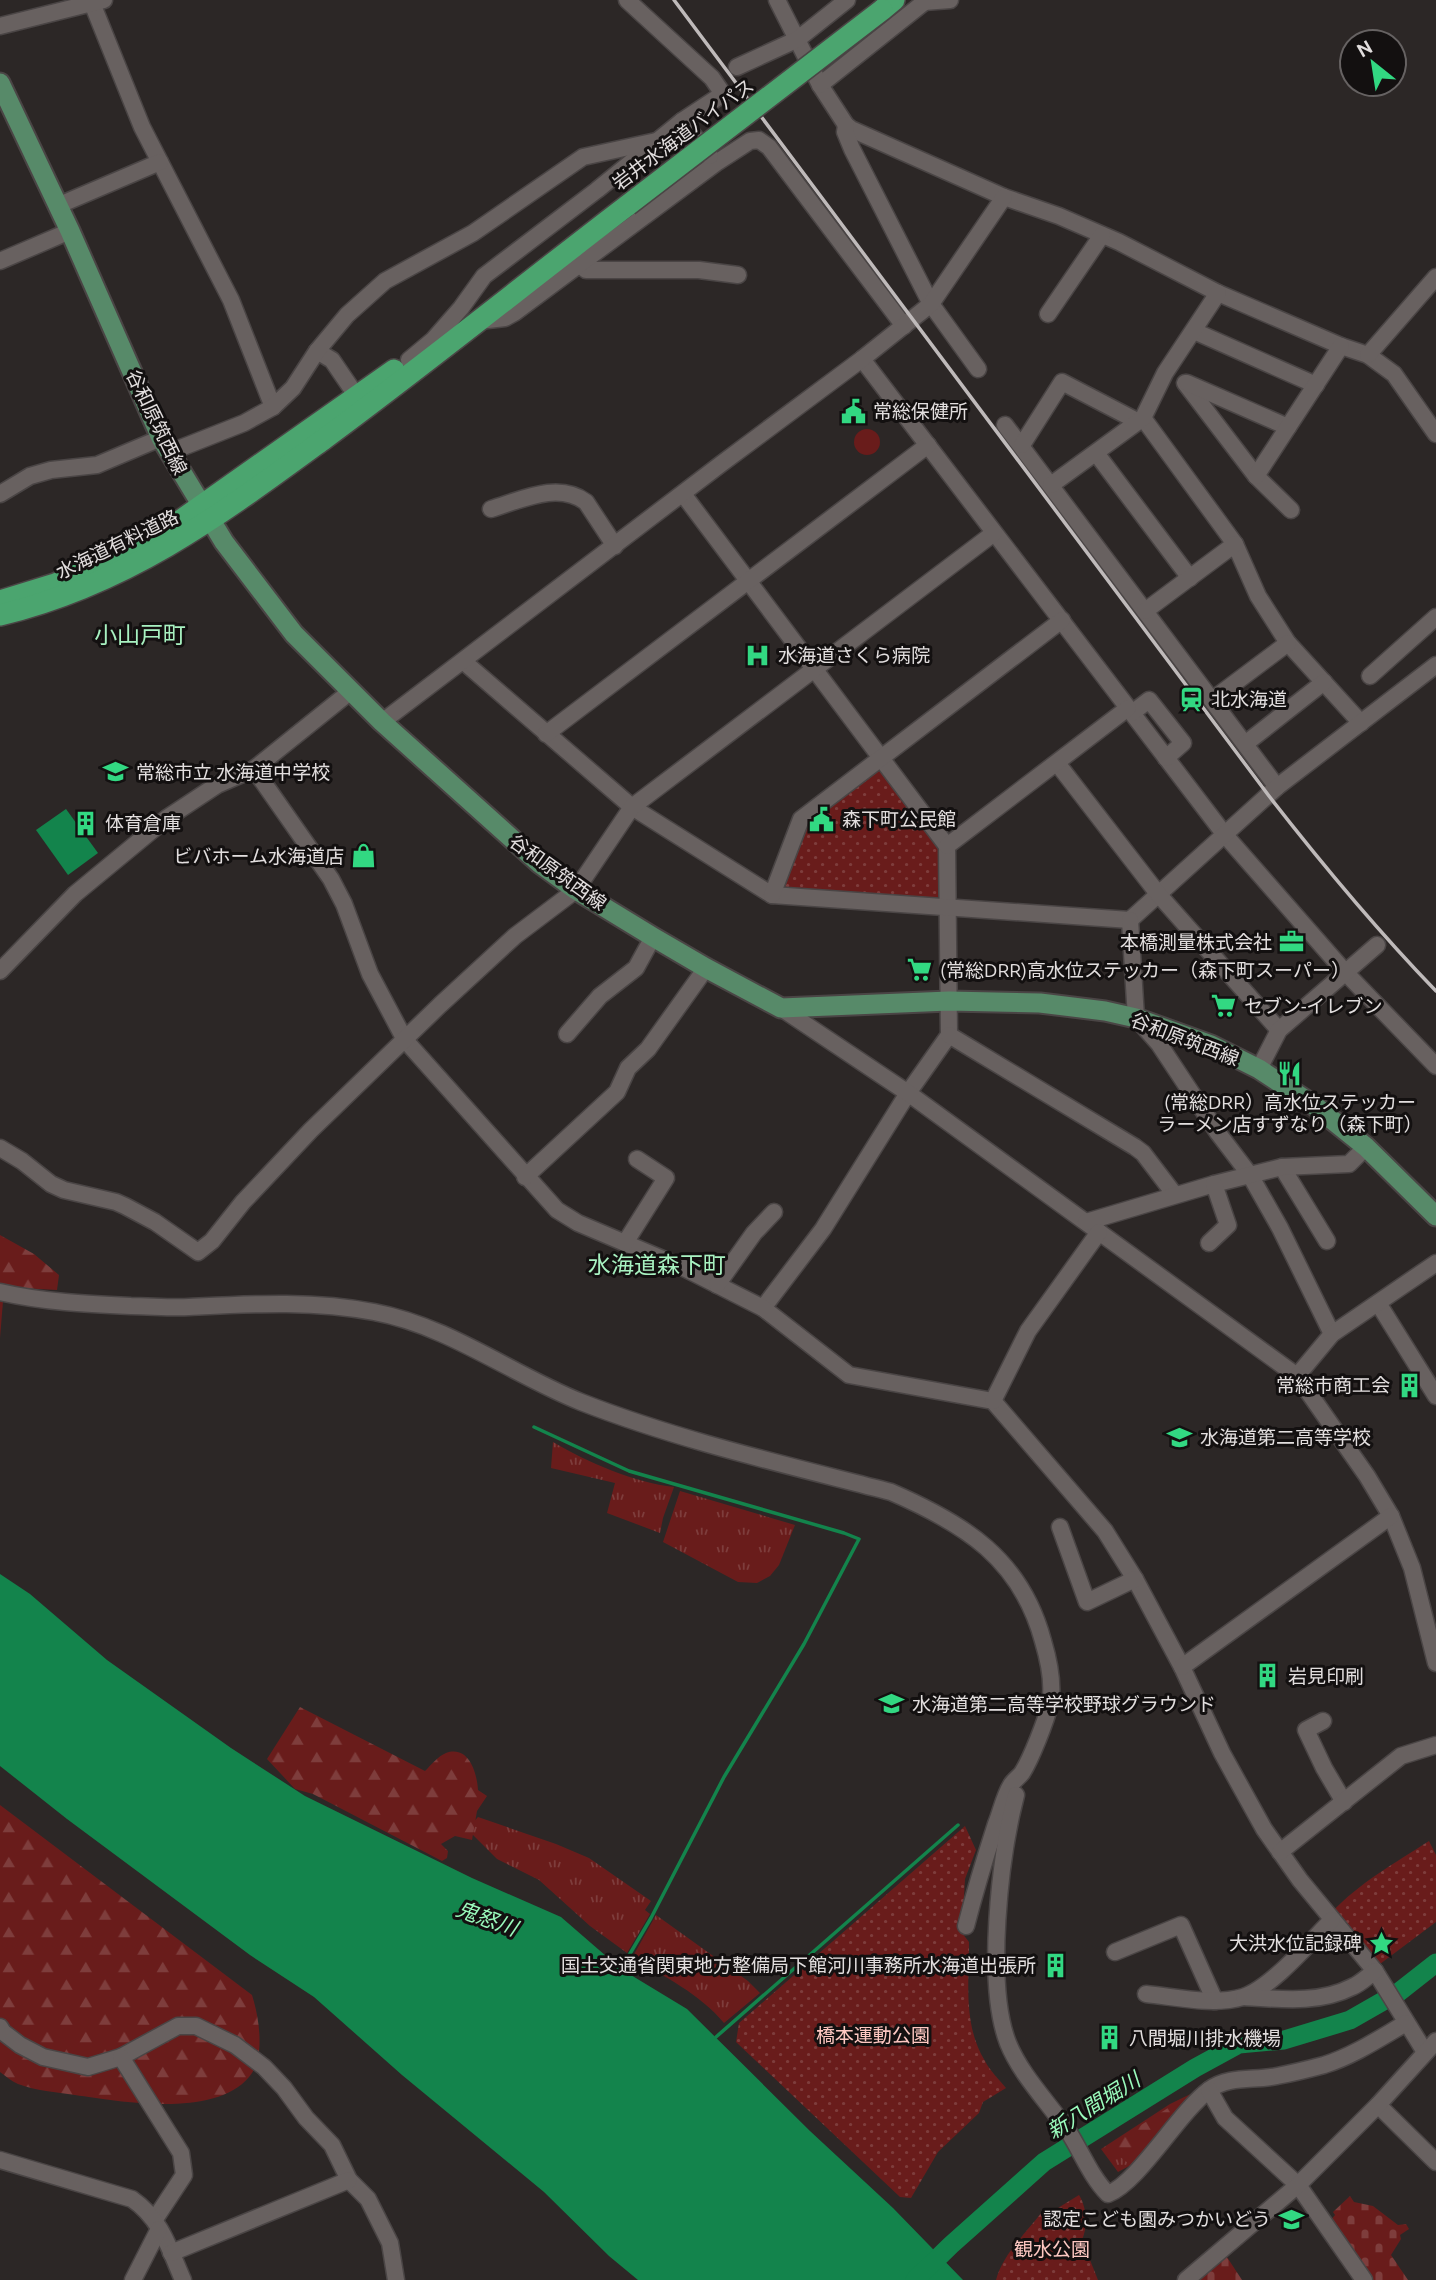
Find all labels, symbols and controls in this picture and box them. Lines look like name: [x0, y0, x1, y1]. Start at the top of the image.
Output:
north arrow: [1338, 28, 1408, 98]
text: N: [1353, 35, 1376, 61]
street label: 岩井水海道バイパス: [608, 74, 758, 194]
street label: 谷和原筑西線: [122, 366, 192, 478]
public building icon: 常総保健所: [839, 397, 867, 425]
place label: 常総保健所: [873, 400, 968, 422]
street label: 水海道有料道路: [52, 505, 182, 583]
district label: 小山戸町: [94, 622, 186, 647]
hospital icon: 水海道さくら病院: [744, 641, 772, 669]
place label: 水海道さくら病院: [778, 644, 930, 666]
station icon: 北水海道: [1177, 685, 1205, 713]
place label: 北水海道: [1211, 688, 1287, 710]
school or university icon: 常総市立 水海道中学校: [102, 758, 130, 786]
place label: 常総市立 水海道中学校: [136, 761, 330, 783]
public building icon: 森下町公民館: [808, 805, 836, 833]
place label: 森下町公民館: [842, 808, 956, 830]
building icon: 体育倉庫: [71, 809, 99, 837]
place label: 体育倉庫: [105, 812, 181, 834]
street label: 谷和原筑西線: [505, 830, 611, 914]
shop icon: ビバホーム水海道店: [350, 842, 378, 870]
place label: ビバホーム水海道店: [174, 845, 344, 867]
office icon: 本橋測量株式会社: [1278, 928, 1306, 956]
place label: 本橋測量株式会社: [1120, 931, 1272, 953]
supermarket icon: (常総DRR)高水位ステッカー（森下町スーパー）: [906, 956, 934, 984]
place label: (常総DRR)高水位ステッカー（森下町スーパー）: [940, 959, 1350, 981]
supermarket icon: セブン-イレブン: [1210, 992, 1238, 1020]
place label: セブン-イレブン: [1244, 995, 1383, 1017]
street label: 谷和原筑西線: [1128, 1008, 1242, 1070]
restaurant icon: (常総DRR）高水位ステッカー ラーメン店すずなり（森下町）: [1276, 1060, 1304, 1088]
place label: (常総DRR）高水位ステッカー ラーメン店すずなり（森下町）: [1157, 1091, 1423, 1135]
district label: 水海道森下町: [588, 1252, 726, 1277]
building icon: 常総市商工会: [1396, 1371, 1424, 1399]
place label: 常総市商工会: [1276, 1374, 1390, 1396]
school or university icon: 水海道第二高等学校: [1166, 1423, 1194, 1451]
place label: 水海道第二高等学校: [1200, 1426, 1371, 1448]
building icon: 岩見印刷: [1254, 1662, 1282, 1690]
place label: 岩見印刷: [1288, 1665, 1364, 1687]
school or university icon: 水海道第二高等学校野球グラウンド: [878, 1690, 906, 1718]
place label: 水海道第二高等学校野球グラウンド: [912, 1693, 1216, 1715]
water label: 鬼怒川: [453, 1896, 523, 1941]
place icon: 大洪水位記録碑: [1368, 1929, 1396, 1957]
place label: 大洪水位記録碑: [1229, 1932, 1362, 1954]
building icon: 国土交通省関東地方整備局下館河川事務所水海道出張所: [1042, 1951, 1070, 1979]
place label: 国土交通省関東地方整備局下館河川事務所水海道出張所: [561, 1954, 1036, 1976]
park label: 橋本運動公園: [816, 2024, 930, 2046]
building icon: 八間堀川排水機場: [1095, 2024, 1123, 2052]
place label: 八間堀川排水機場: [1129, 2027, 1281, 2049]
water label: 新八間堀川: [1042, 2066, 1146, 2143]
school or university icon: 認定こども園みつかいどう: [1277, 2205, 1305, 2233]
place label: 認定こども園みつかいどう: [1043, 2208, 1271, 2230]
park label: 観水公園: [1014, 2238, 1090, 2260]

